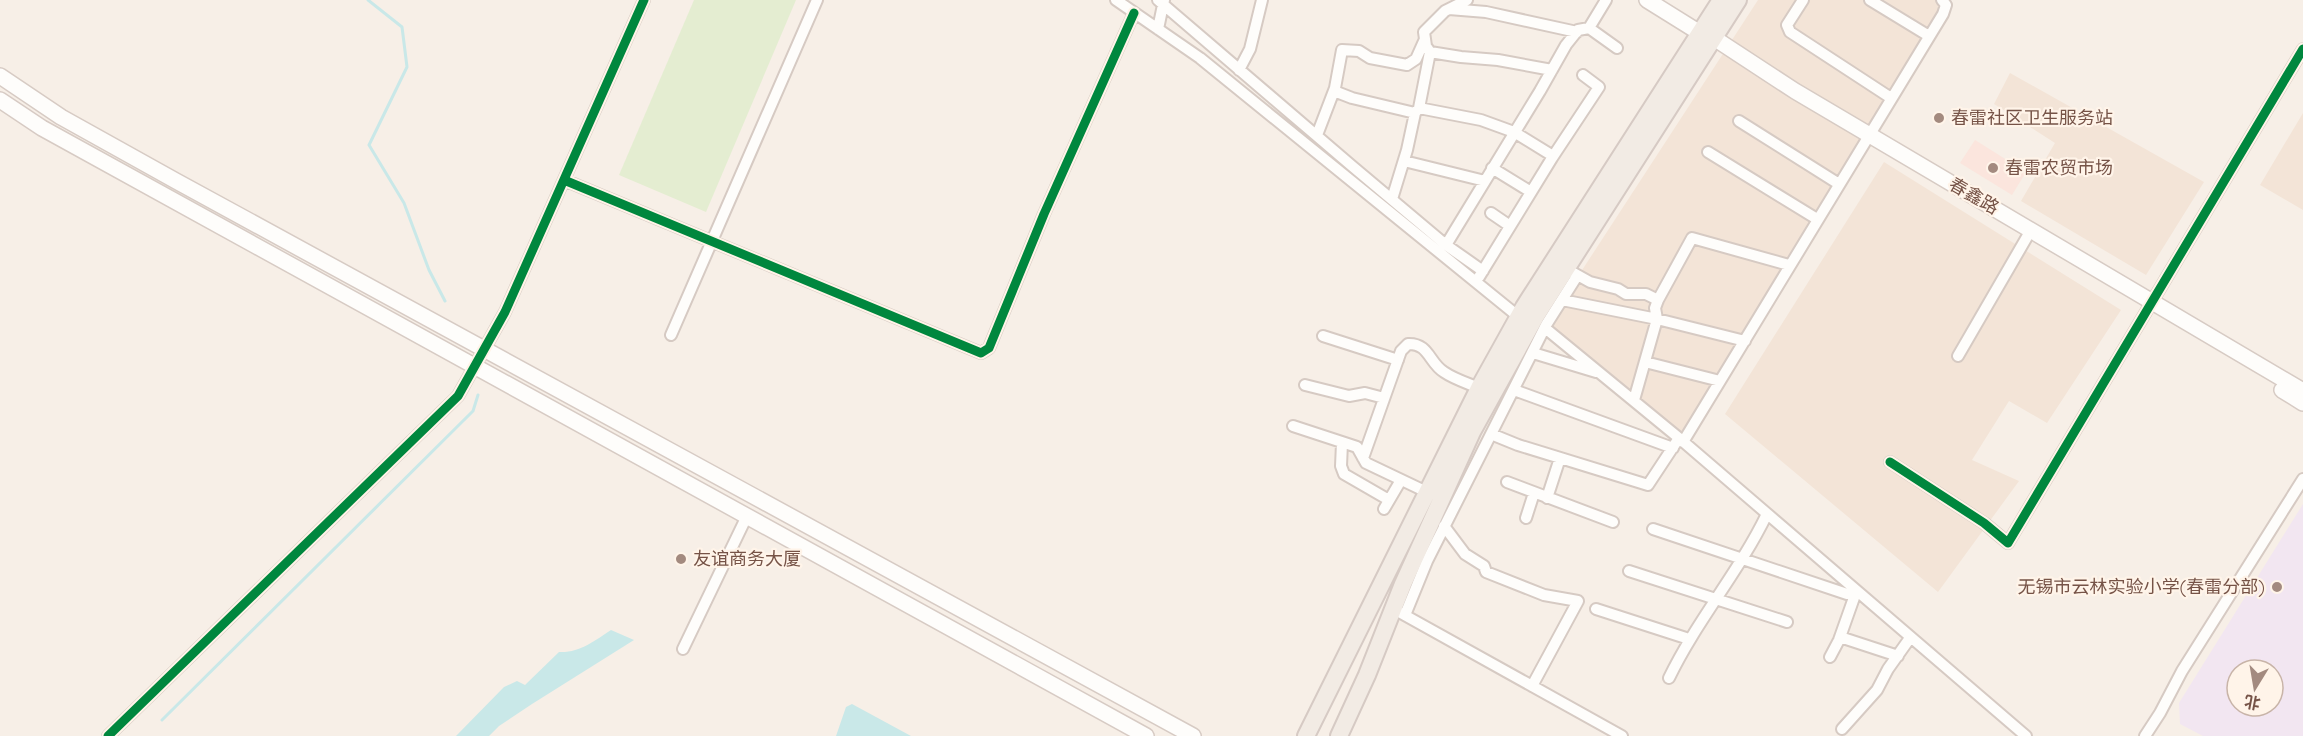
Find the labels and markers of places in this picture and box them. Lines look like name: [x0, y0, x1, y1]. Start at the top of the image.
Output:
place label: 春雷社区卫生服务站: [1951, 106, 2113, 129]
marker: 春雷社区卫生服务站: [1932, 111, 1946, 125]
place label: 春雷农贸市场: [2005, 156, 2113, 179]
marker: 春雷农贸市场: [1986, 161, 2000, 175]
place label: 友谊商务大厦: [693, 547, 801, 570]
marker: 友谊商务大厦: [674, 552, 688, 566]
place label: 无锡市云林实验小学(春雷分部): [2018, 575, 2265, 598]
marker: 无锡市云林实验小学(春雷分部): [2270, 580, 2284, 594]

